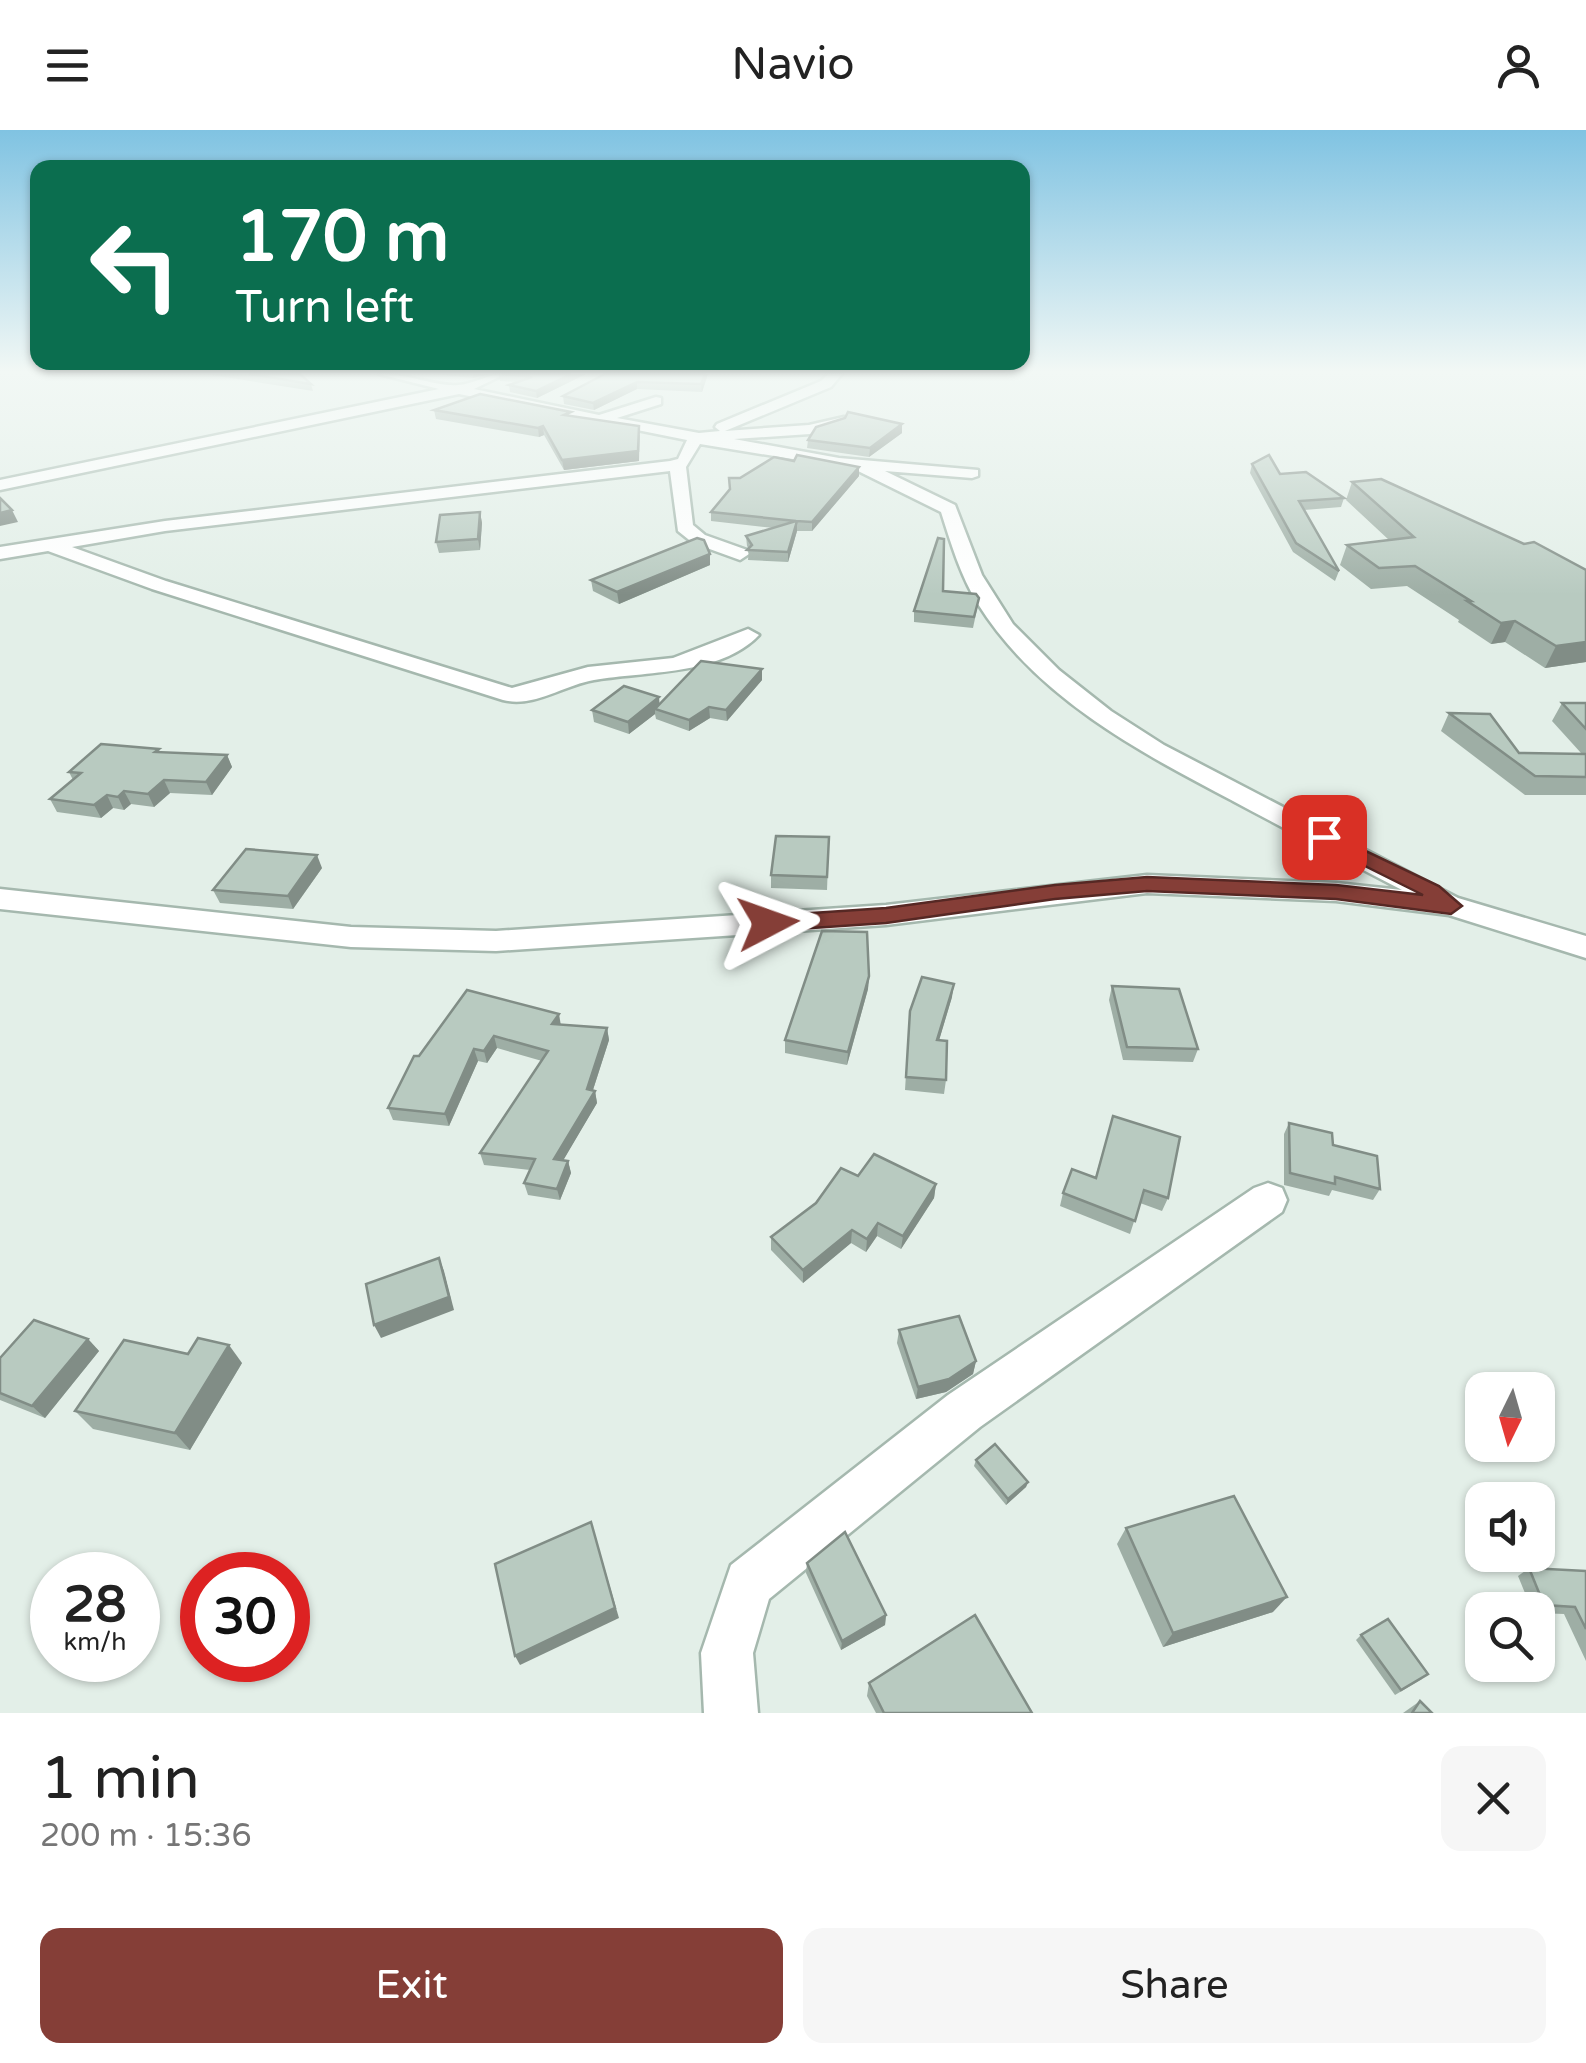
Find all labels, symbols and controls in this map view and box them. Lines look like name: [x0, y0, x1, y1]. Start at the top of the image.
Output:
icon: menu: [40, 38, 95, 93]
text: Navio: [731, 38, 855, 92]
icon: person: [1491, 38, 1546, 93]
text: 170 m: [235, 196, 449, 280]
icon: left: [70, 200, 200, 330]
text: Turn left: [235, 281, 414, 335]
pin: [1282, 795, 1367, 880]
icon: arrive: [1297, 810, 1352, 865]
position arrow: [716, 871, 820, 975]
north arrow: [1465, 1372, 1555, 1462]
map controls: [1465, 1372, 1555, 1682]
button: sound: [1465, 1482, 1555, 1572]
speed limit sign: 30: [180, 1552, 310, 1682]
text: 28: [64, 1575, 126, 1635]
button: search: [1465, 1592, 1555, 1682]
text: km/h: [64, 1627, 126, 1657]
text: 1 min: [40, 1743, 200, 1815]
button: close: [1441, 1746, 1546, 1851]
text: 200 m · 15:36: [40, 1817, 252, 1855]
button: Exit: [40, 1928, 783, 2043]
button: Share: [803, 1928, 1546, 2043]

